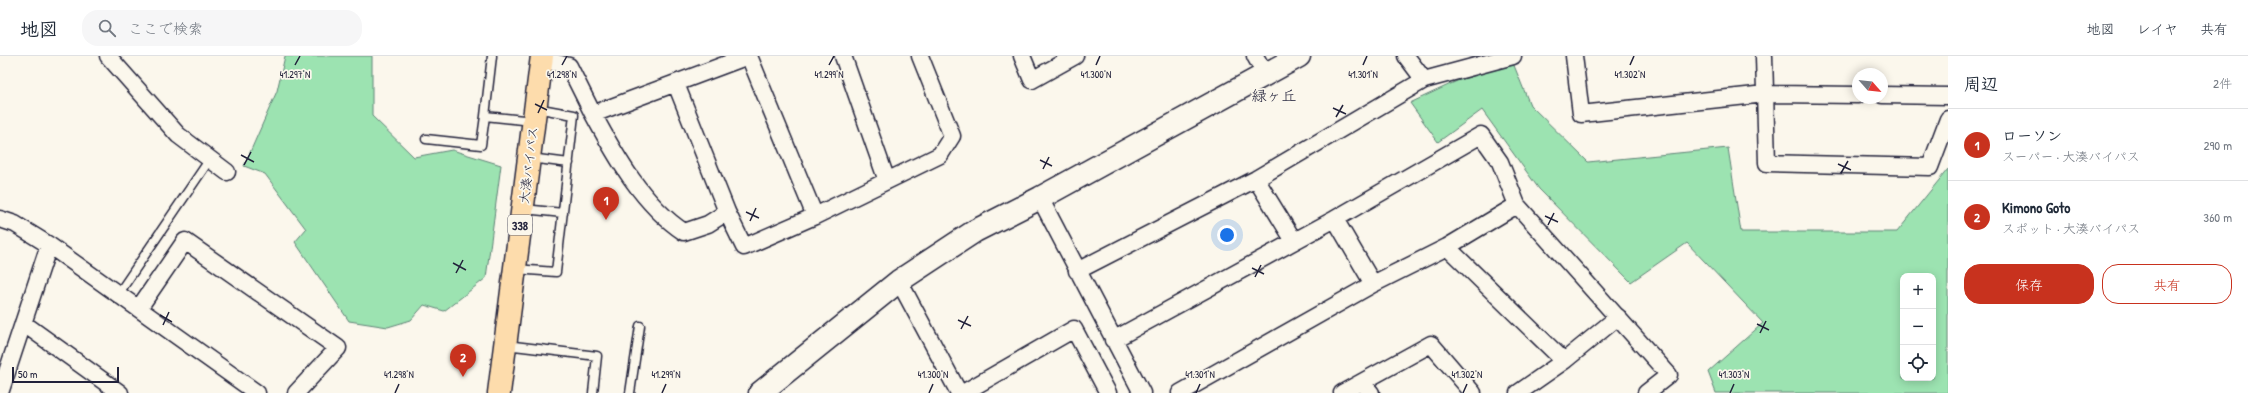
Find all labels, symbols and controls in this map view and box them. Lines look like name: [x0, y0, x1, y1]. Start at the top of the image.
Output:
search box: [82, 10, 362, 46]
text: 地図: [20, 16, 58, 42]
icon: search: [96, 17, 118, 39]
text: ここで検索: [128, 18, 203, 39]
text: 地図: [2087, 19, 2115, 38]
text: レイヤ: [2137, 19, 2178, 38]
text: 共有: [2200, 19, 2228, 38]
text: 41.297°N: [280, 68, 310, 81]
text: 41.298°N: [547, 68, 577, 81]
text: 41.299°N: [814, 68, 844, 81]
text: 41.300°N: [1081, 68, 1111, 81]
text: 41.301°N: [1348, 68, 1378, 81]
text: 41.302°N: [1615, 68, 1645, 81]
north arrow: [1852, 68, 1888, 104]
text: 周辺: [1964, 72, 1998, 95]
text: 2件: [2213, 74, 2232, 92]
district label: 緑ヶ丘: [1251, 85, 1297, 106]
street label: 大湊バイパス: [514, 125, 542, 205]
text: ローソン: [2002, 125, 2062, 146]
text: 1: [1975, 136, 1979, 154]
text: 290 m: [2203, 136, 2232, 154]
text: スーパー · 大湊バイパス: [2002, 147, 2140, 165]
pin: 1: [593, 187, 619, 220]
text: Kimono Goto: [2002, 197, 2070, 218]
text: 2: [1974, 208, 1980, 226]
text: 360 m: [2203, 208, 2232, 226]
road number: 338: [508, 215, 532, 235]
text: スポット · 大湊バイパス: [2002, 219, 2140, 237]
your location: [1217, 225, 1237, 245]
button: 保存: [1964, 264, 2094, 304]
button: 共有: [2102, 264, 2232, 304]
map controls: [1900, 273, 1936, 381]
button: +: [1900, 273, 1936, 309]
button: −: [1900, 309, 1936, 345]
pin: 2: [450, 344, 476, 377]
button: locate: [1900, 345, 1936, 381]
scale bar: [12, 365, 119, 384]
text: 50 m: [18, 367, 38, 381]
text: 41.298°N: [384, 368, 414, 381]
text: 41.299°N: [651, 368, 681, 381]
text: 41.300°N: [918, 368, 948, 381]
text: 41.301°N: [1185, 368, 1215, 381]
text: 41.302°N: [1452, 368, 1482, 381]
text: 41.303°N: [1719, 368, 1749, 381]

